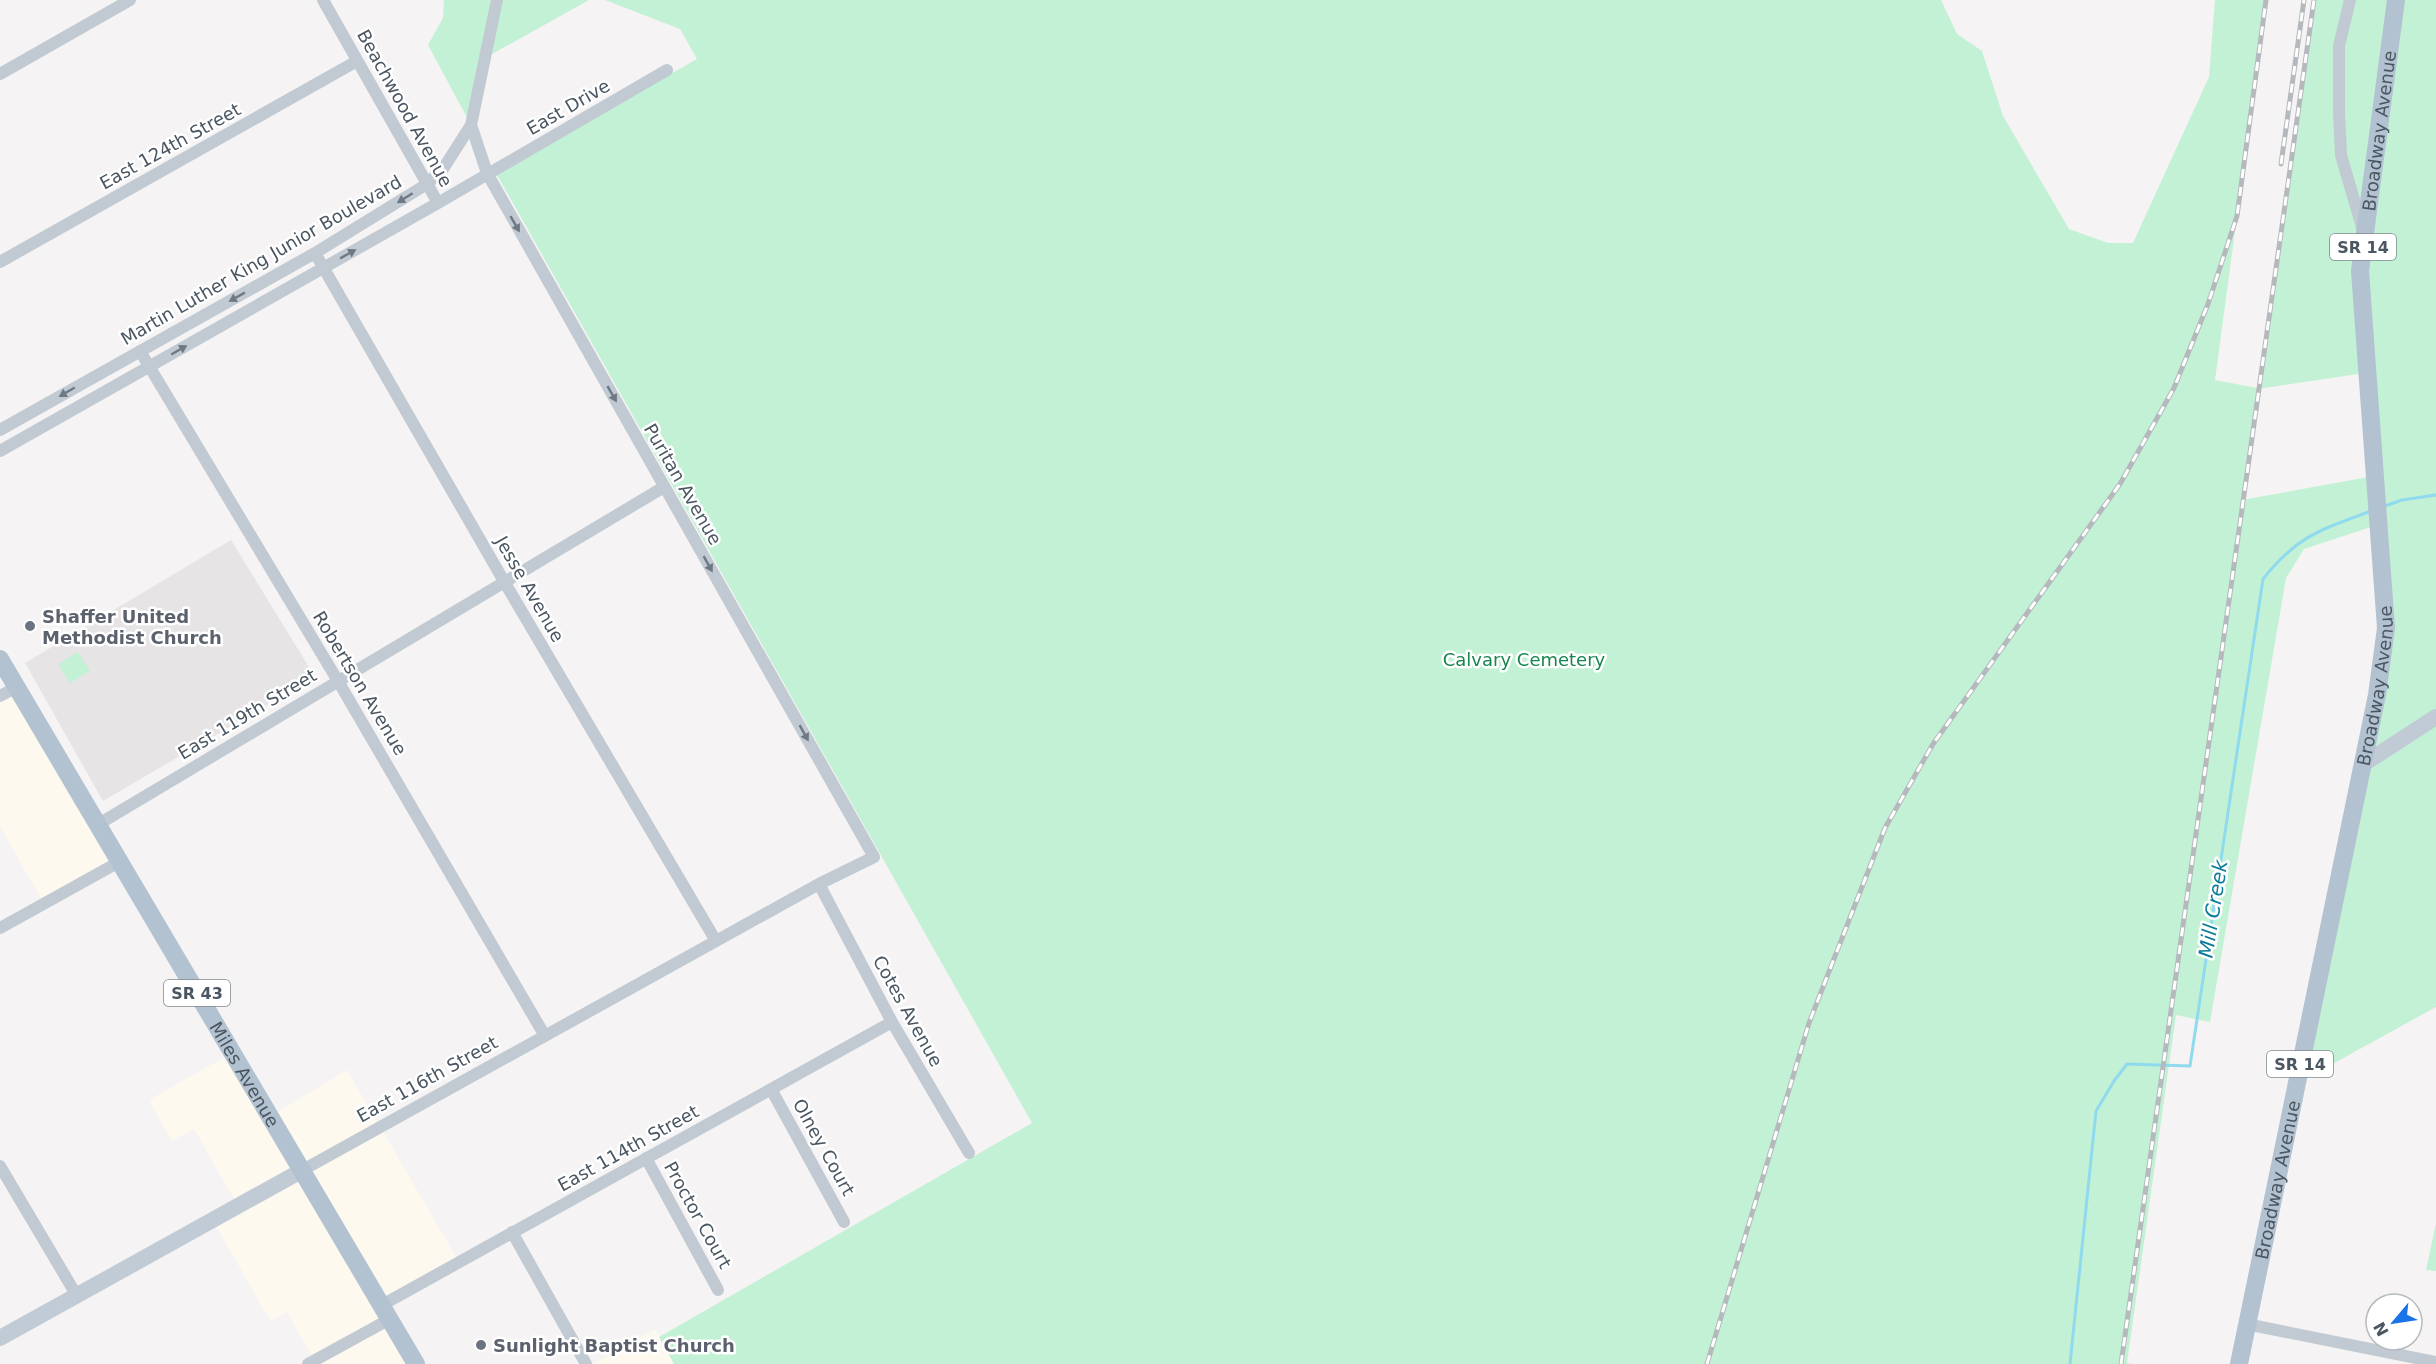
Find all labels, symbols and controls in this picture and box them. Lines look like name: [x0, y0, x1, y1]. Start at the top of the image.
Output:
street label: Beachwood Avenue: [353, 26, 457, 190]
street label: Broadway Avenue: [2358, 49, 2400, 213]
street label: East Drive: [523, 75, 613, 139]
street label: East 124th Street: [96, 99, 244, 193]
street label: Martin Luther King Junior Boulevard: [117, 171, 405, 349]
one-way arrow: [397, 192, 413, 203]
one-way arrow: [510, 216, 521, 232]
road number: SR 14: [2330, 234, 2396, 260]
one-way arrow: [340, 248, 356, 259]
one-way arrow: [228, 292, 245, 302]
one-way arrow: [171, 345, 187, 356]
one-way arrow: [606, 386, 617, 402]
one-way arrow: [58, 387, 75, 397]
street label: Puritan Avenue: [640, 420, 726, 548]
street label: Jesse Avenue: [491, 531, 569, 646]
one-way arrow: [702, 556, 713, 572]
street label: Broadway Avenue: [2352, 605, 2396, 768]
place label: Shaffer United Methodist Church: [42, 606, 222, 648]
street label: Robertson Avenue: [309, 607, 411, 759]
marker: Shaffer United Methodist Church: [23, 619, 37, 633]
park label: Calvary Cemetery: [1443, 649, 1606, 670]
street label: East 119th Street: [174, 664, 320, 764]
one-way arrow: [798, 725, 808, 742]
water label: Mill Creek: [2193, 857, 2233, 960]
street label: Cotes Avenue: [869, 952, 947, 1070]
road number: SR 43: [164, 980, 230, 1006]
street label: Miles Avenue: [206, 1018, 284, 1131]
street label: East 116th Street: [353, 1032, 501, 1126]
road number: SR 14: [2267, 1051, 2333, 1077]
street label: Olney Court: [789, 1095, 859, 1199]
street label: Broadway Avenue: [2250, 1098, 2304, 1261]
street label: East 114th Street: [554, 1101, 702, 1195]
street label: Proctor Court: [660, 1158, 736, 1272]
north arrow: [2364, 1292, 2424, 1352]
text: N: [2370, 1319, 2393, 1339]
place label: Sunlight Baptist Church: [493, 1335, 735, 1356]
marker: Sunlight Baptist Church: [474, 1338, 488, 1352]

